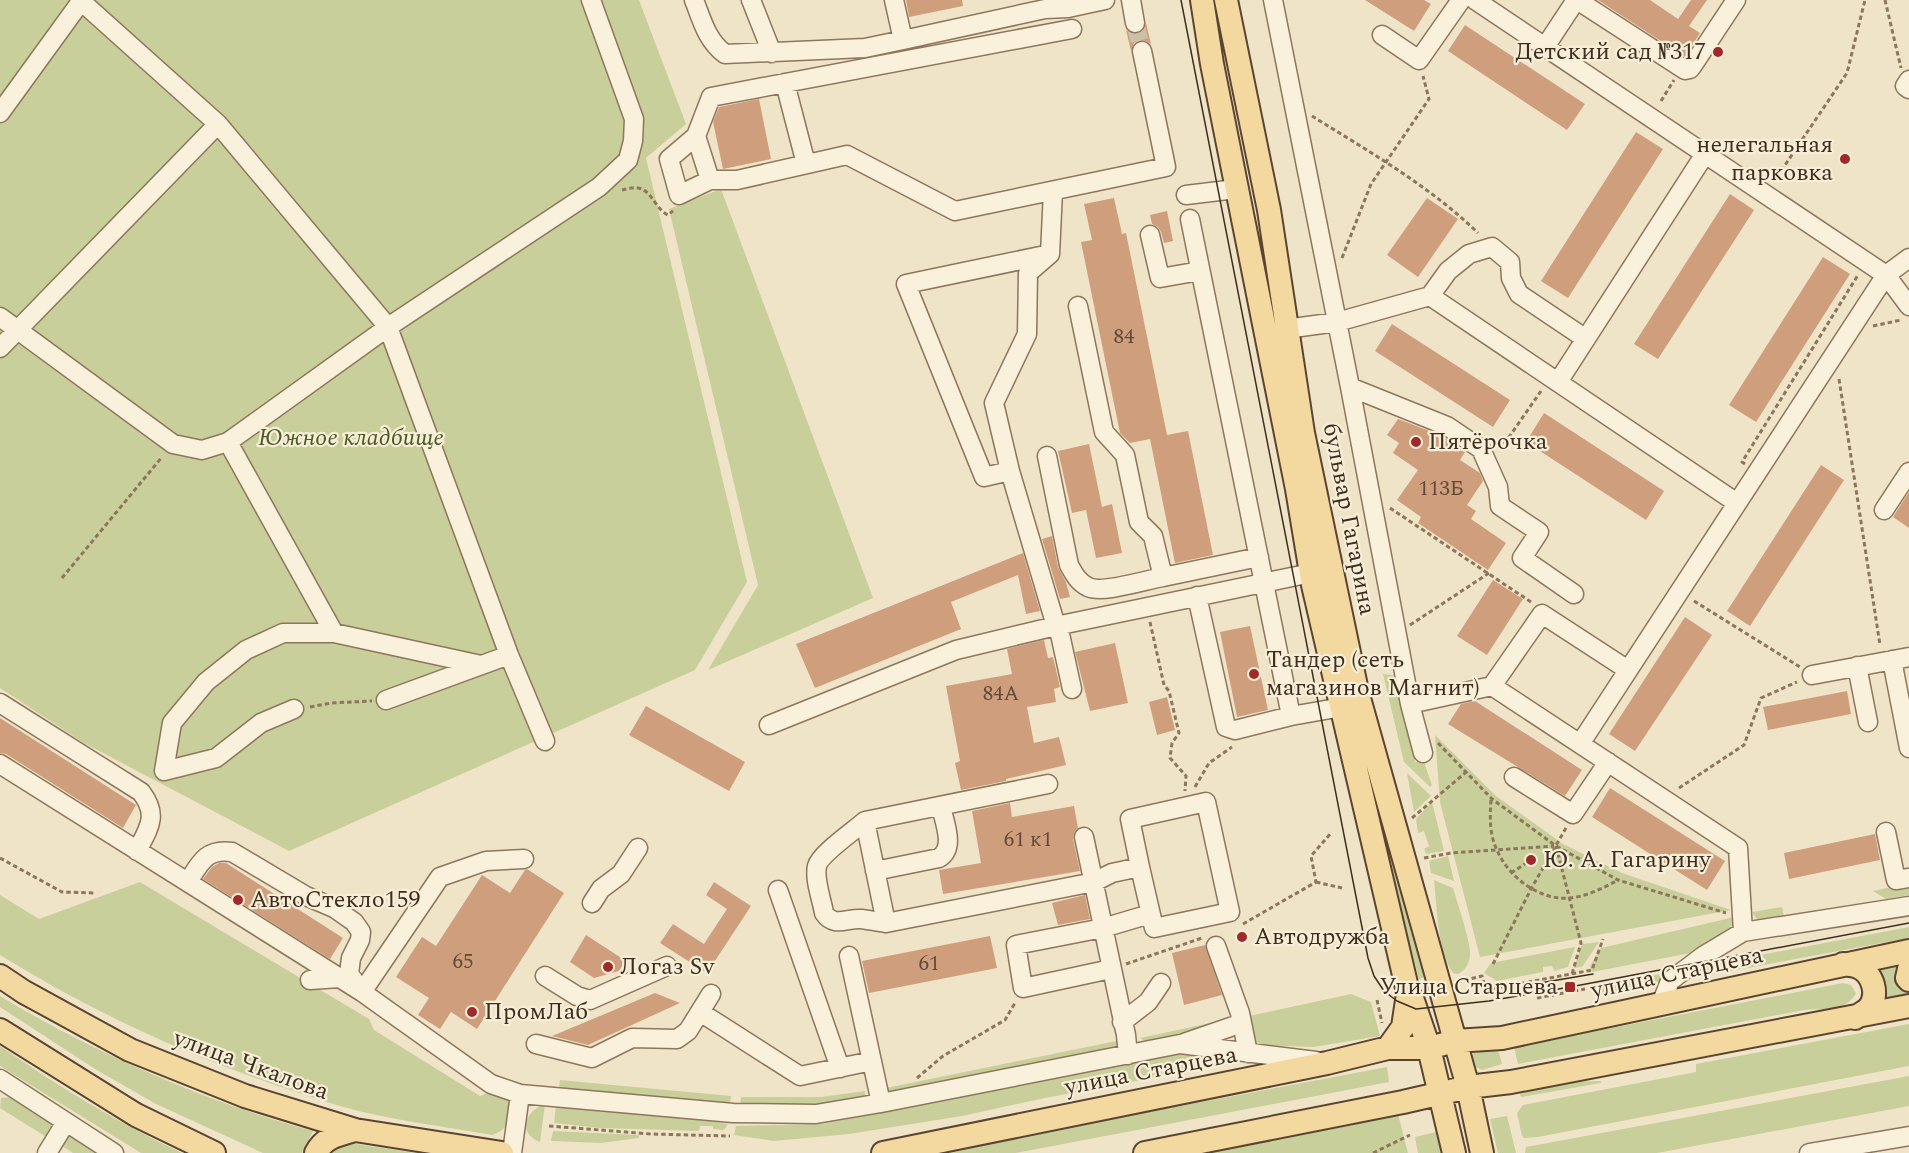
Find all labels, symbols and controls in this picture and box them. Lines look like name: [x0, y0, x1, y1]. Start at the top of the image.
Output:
place label: Детский сад №317: [1515, 34, 1706, 70]
marker: Детский сад №317: [1711, 45, 1725, 59]
place label: нелегальная парковка: [1696, 127, 1833, 191]
marker: нелегальная парковка: [1838, 152, 1852, 166]
house number: 84: [1114, 321, 1135, 353]
park label: Южное кладбище: [258, 420, 444, 456]
street label: бульвар Гагарина: [1313, 420, 1385, 618]
place label: Пятёрочка: [1428, 424, 1548, 460]
marker: Пятёрочка: [1409, 435, 1423, 449]
house number: 113Б: [1418, 473, 1464, 505]
place label: Тандер (сеть магазинов Магнит): [1266, 642, 1480, 706]
marker: Тандер (сеть магазинов Магнит): [1247, 667, 1261, 681]
house number: 84А: [983, 678, 1020, 710]
house number: 61 к1: [1004, 824, 1052, 856]
place label: Ю. А. Гагарину: [1543, 842, 1712, 878]
marker: Ю. А. Гагарину: [1524, 853, 1538, 867]
place label: АвтоСтекло159: [250, 882, 421, 918]
marker: АвтоСтекло159: [231, 893, 245, 907]
place label: Автодружба: [1254, 919, 1390, 955]
marker: Автодружба: [1235, 930, 1249, 944]
street label: улица Старцева: [1587, 937, 1767, 1009]
house number: 65: [453, 946, 474, 978]
house number: 61: [919, 948, 940, 980]
place label: Логаз Sv: [620, 949, 716, 985]
marker: Логаз Sv: [601, 960, 615, 974]
place label: Улица Старцева: [1380, 969, 1558, 1005]
marker: Улица Старцева: [1563, 980, 1577, 994]
place label: ПромЛаб: [484, 994, 588, 1030]
marker: ПромЛаб: [465, 1005, 479, 1019]
street label: улица Чкалова: [167, 1020, 334, 1110]
street label: улица Старцева: [1061, 1037, 1241, 1106]

